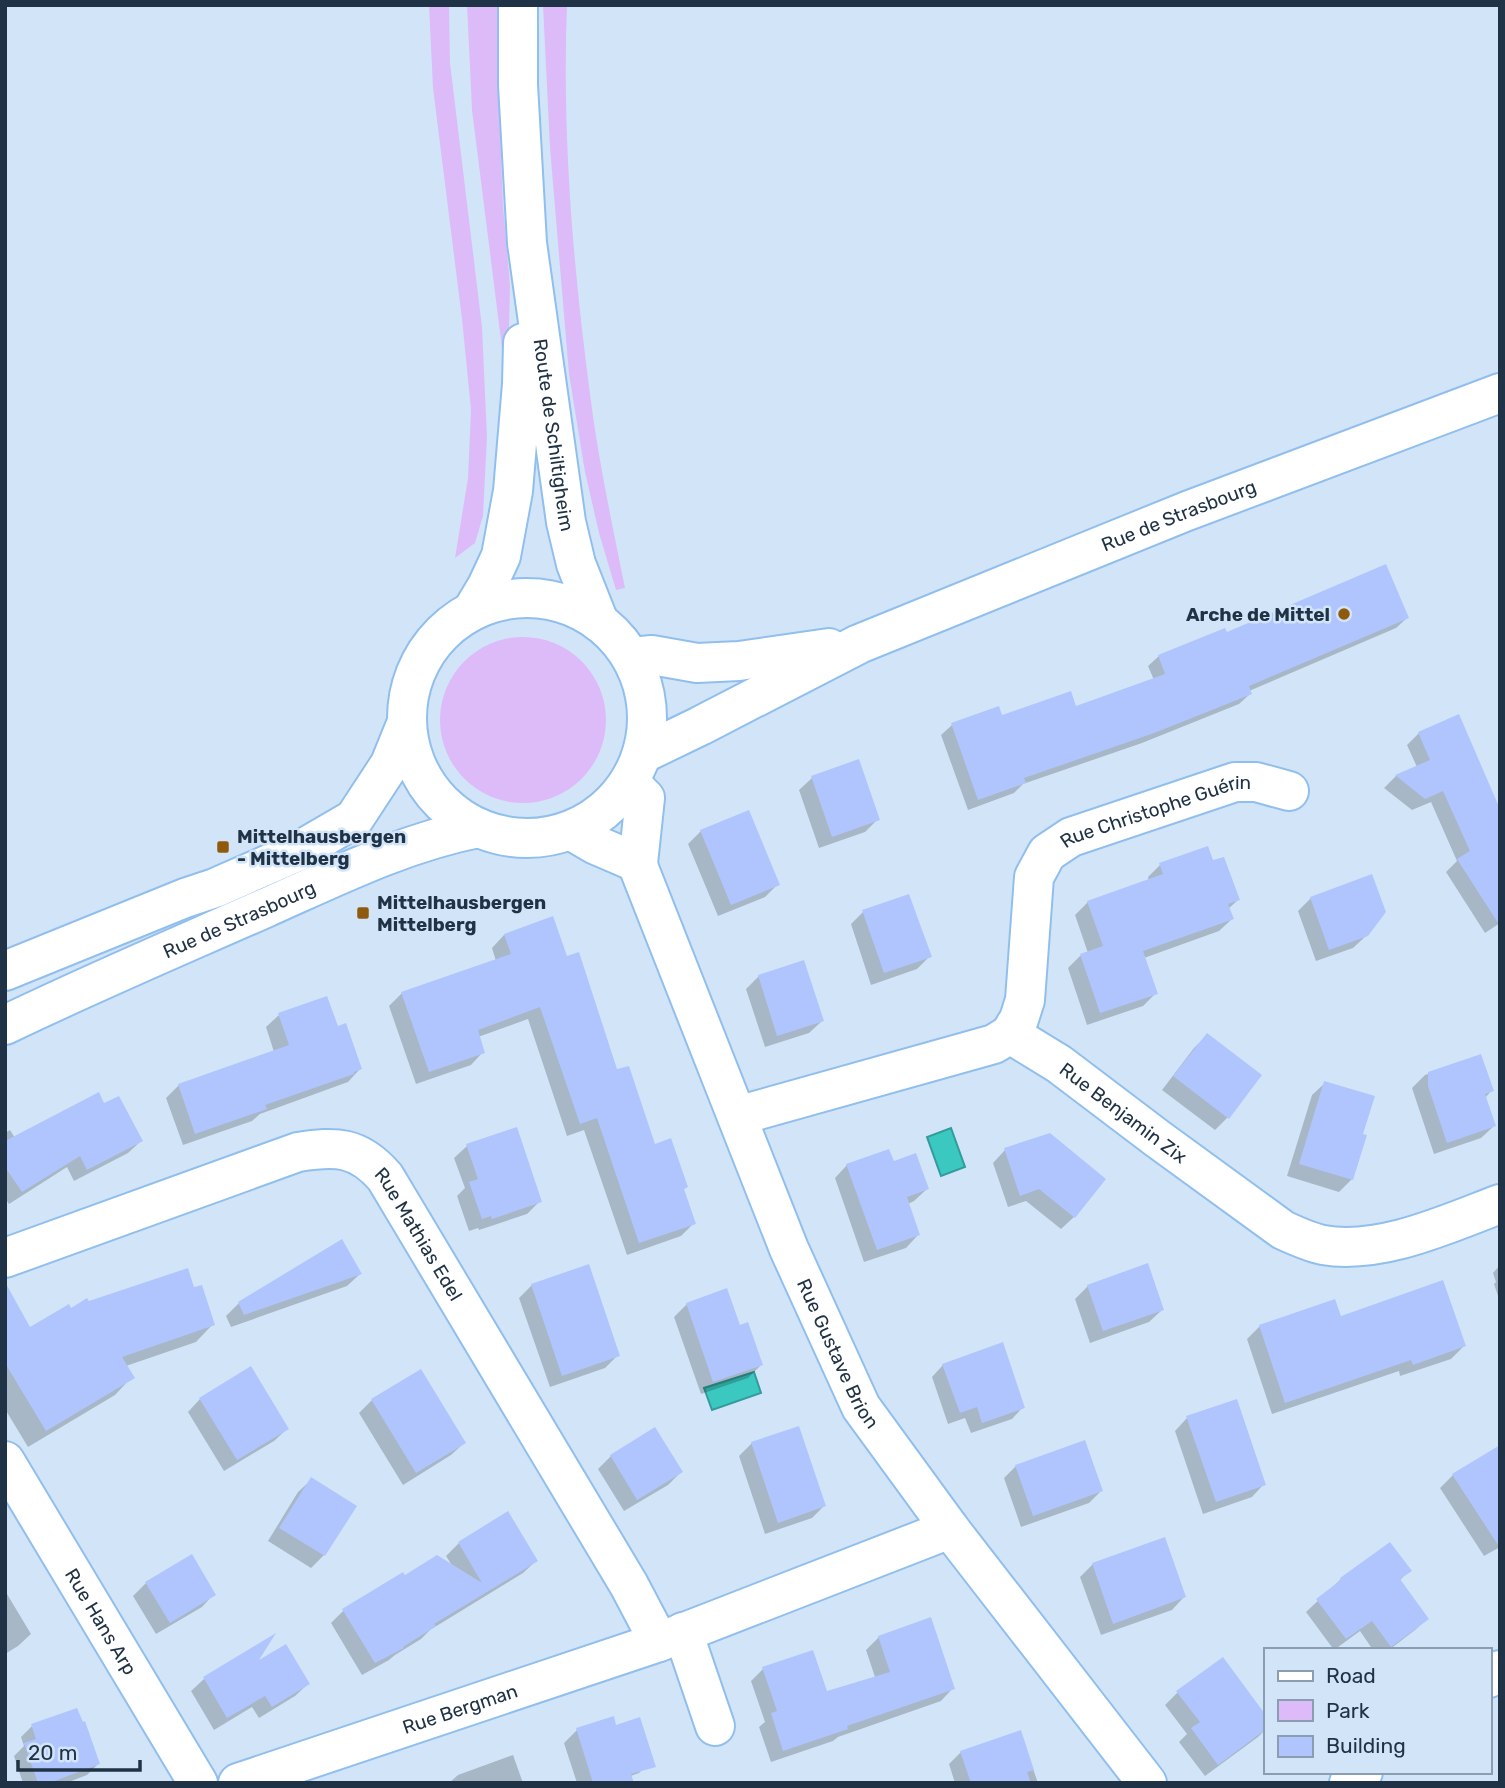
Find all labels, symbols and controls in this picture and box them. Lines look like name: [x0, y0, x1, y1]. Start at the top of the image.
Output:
street label: Route de Schiltigheim: [528, 337, 579, 534]
street label: Rue de Strasbourg: [1098, 475, 1260, 556]
place label: Arche de Mittel: [1186, 603, 1330, 626]
marker: Arche de Mittel: [1336, 606, 1352, 622]
street label: Rue Christophe Guérin: [1056, 771, 1251, 853]
place label: Mittelhausbergen - Mittelberg: [237, 825, 406, 870]
marker: Mittelhausbergen - Mittelberg: [215, 839, 231, 855]
street label: Rue de Strasbourg: [160, 876, 319, 963]
place label: Mittelhausbergen Mittelberg: [377, 891, 546, 936]
marker: Mittelhausbergen Mittelberg: [355, 905, 371, 921]
street label: Rue Benjamin Zix: [1055, 1058, 1191, 1168]
street label: Rue Mathias Edel: [370, 1163, 467, 1305]
street label: Rue Gustave Brion: [792, 1275, 884, 1433]
street label: Rue Hans Arp: [60, 1564, 141, 1679]
legend: [1264, 1648, 1491, 1774]
text: Road: [1326, 1663, 1376, 1688]
street label: Rue Bergman: [400, 1679, 521, 1739]
text: Park: [1326, 1698, 1370, 1723]
scale bar: [18, 1728, 140, 1772]
text: Building: [1326, 1733, 1406, 1758]
text: 20 m: [28, 1740, 77, 1765]

